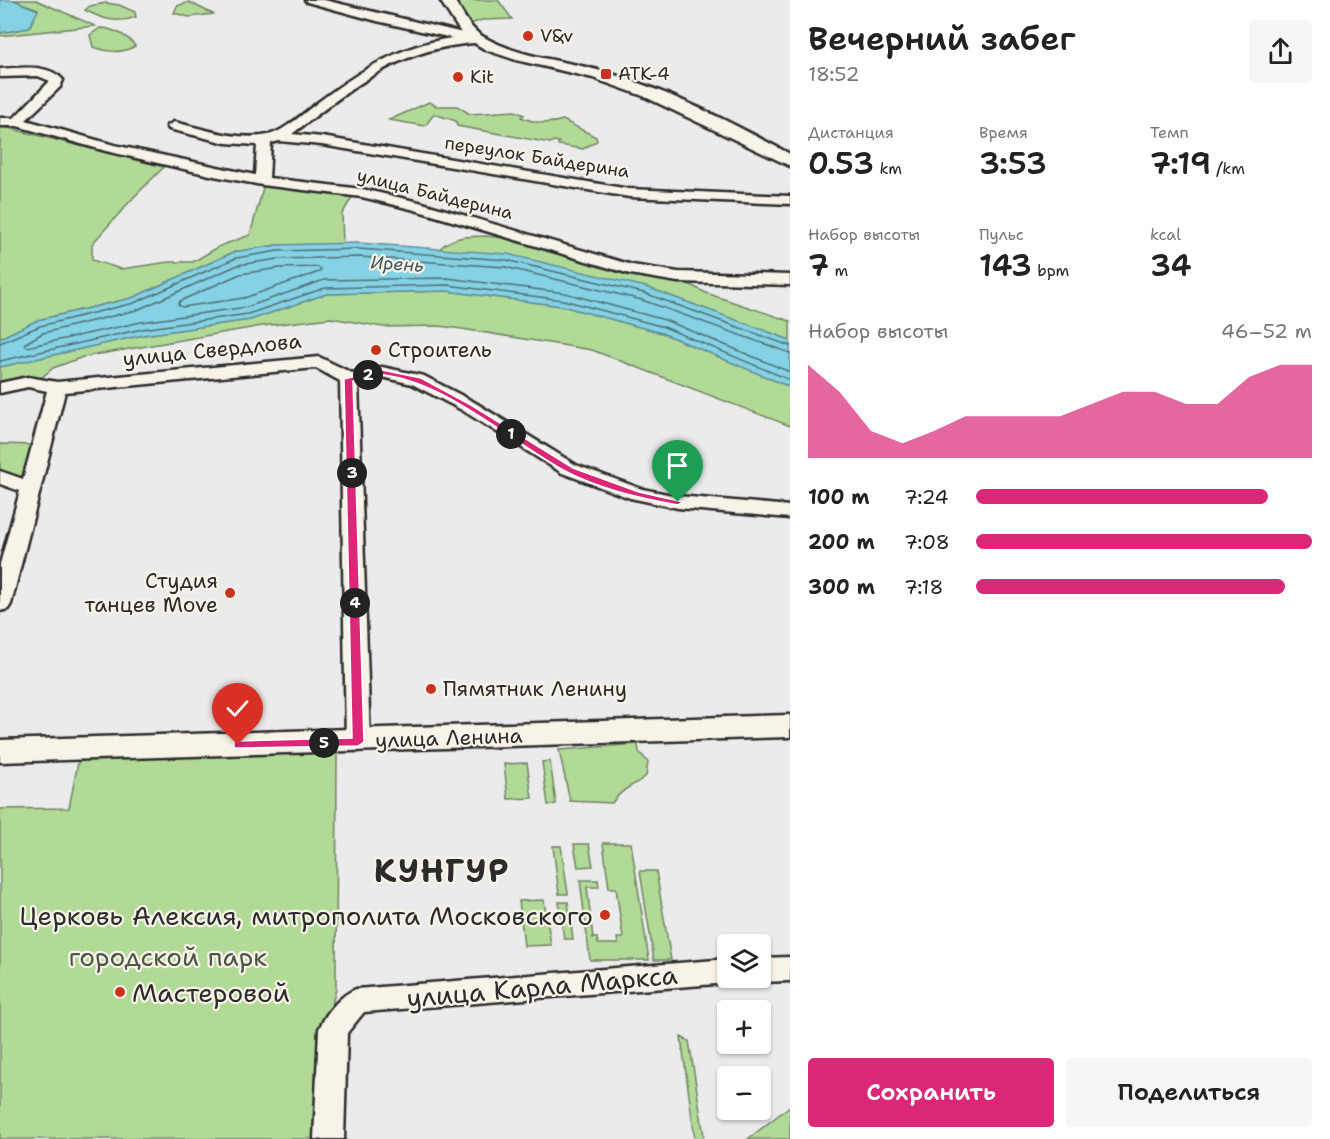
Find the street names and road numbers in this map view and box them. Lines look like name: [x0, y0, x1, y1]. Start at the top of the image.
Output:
street label: переулок Байдерина: [443, 131, 631, 183]
street label: улица Байдерина: [355, 163, 515, 225]
street label: улица Свердлова: [121, 327, 303, 373]
street label: улица Ленина: [375, 721, 523, 755]
street label: улица Карла Маркса: [405, 957, 679, 1015]

